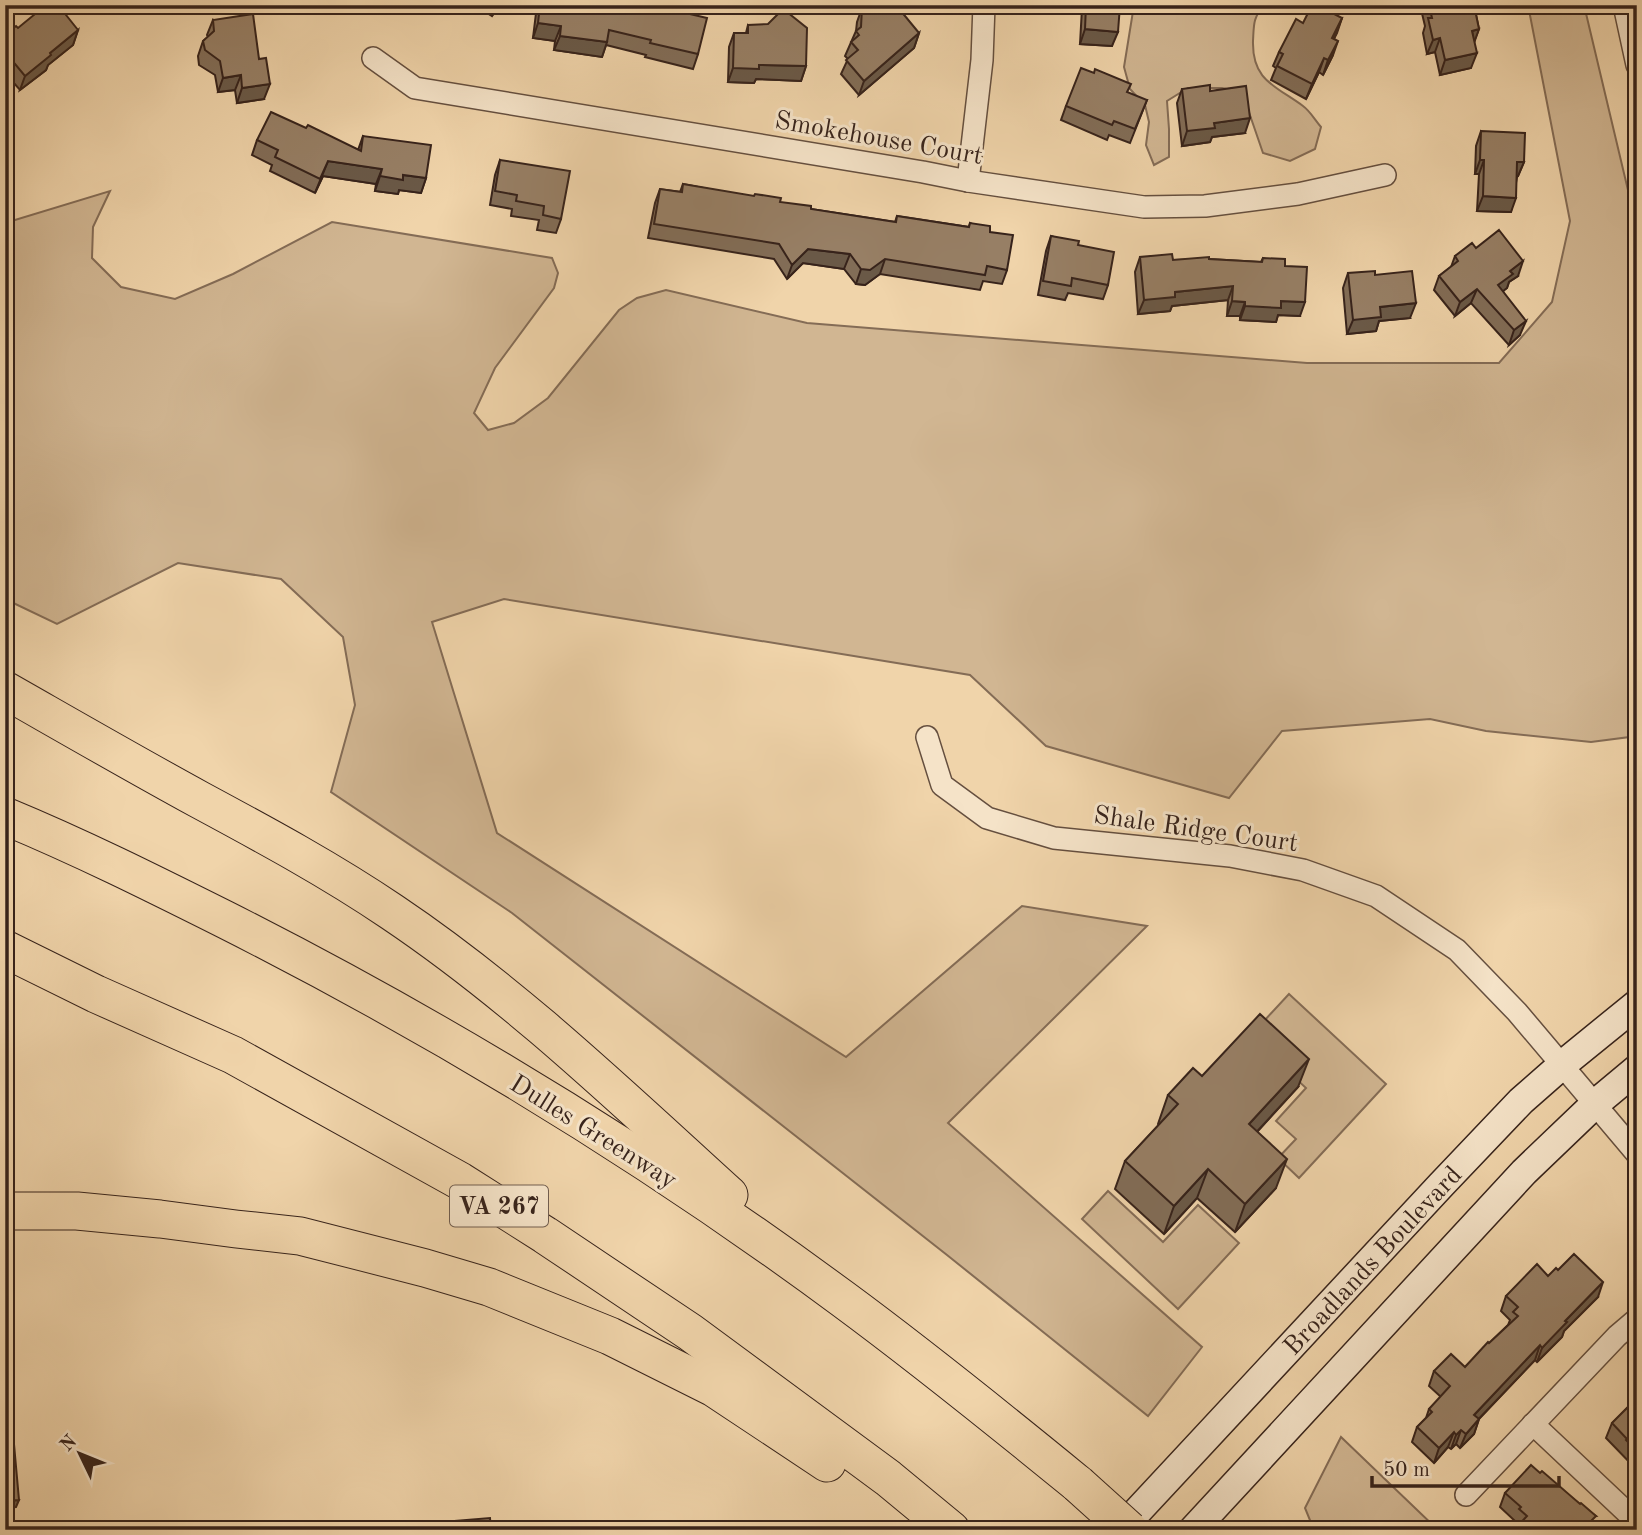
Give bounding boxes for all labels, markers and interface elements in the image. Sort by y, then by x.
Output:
street label: Smokehouse Court [773,108,985,170]
street label: Shale Ridge Court [1092,803,1299,857]
street label: Dulles Greenway [505,1071,681,1195]
street label: Broadlands Boulevard [1279,1162,1467,1361]
road number: VA 267 [450,1186,548,1226]
north arrow [46,1420,116,1490]
text: N [57,1432,82,1456]
scale bar [1372,1444,1560,1488]
text: 50 m [1383,1460,1430,1481]

